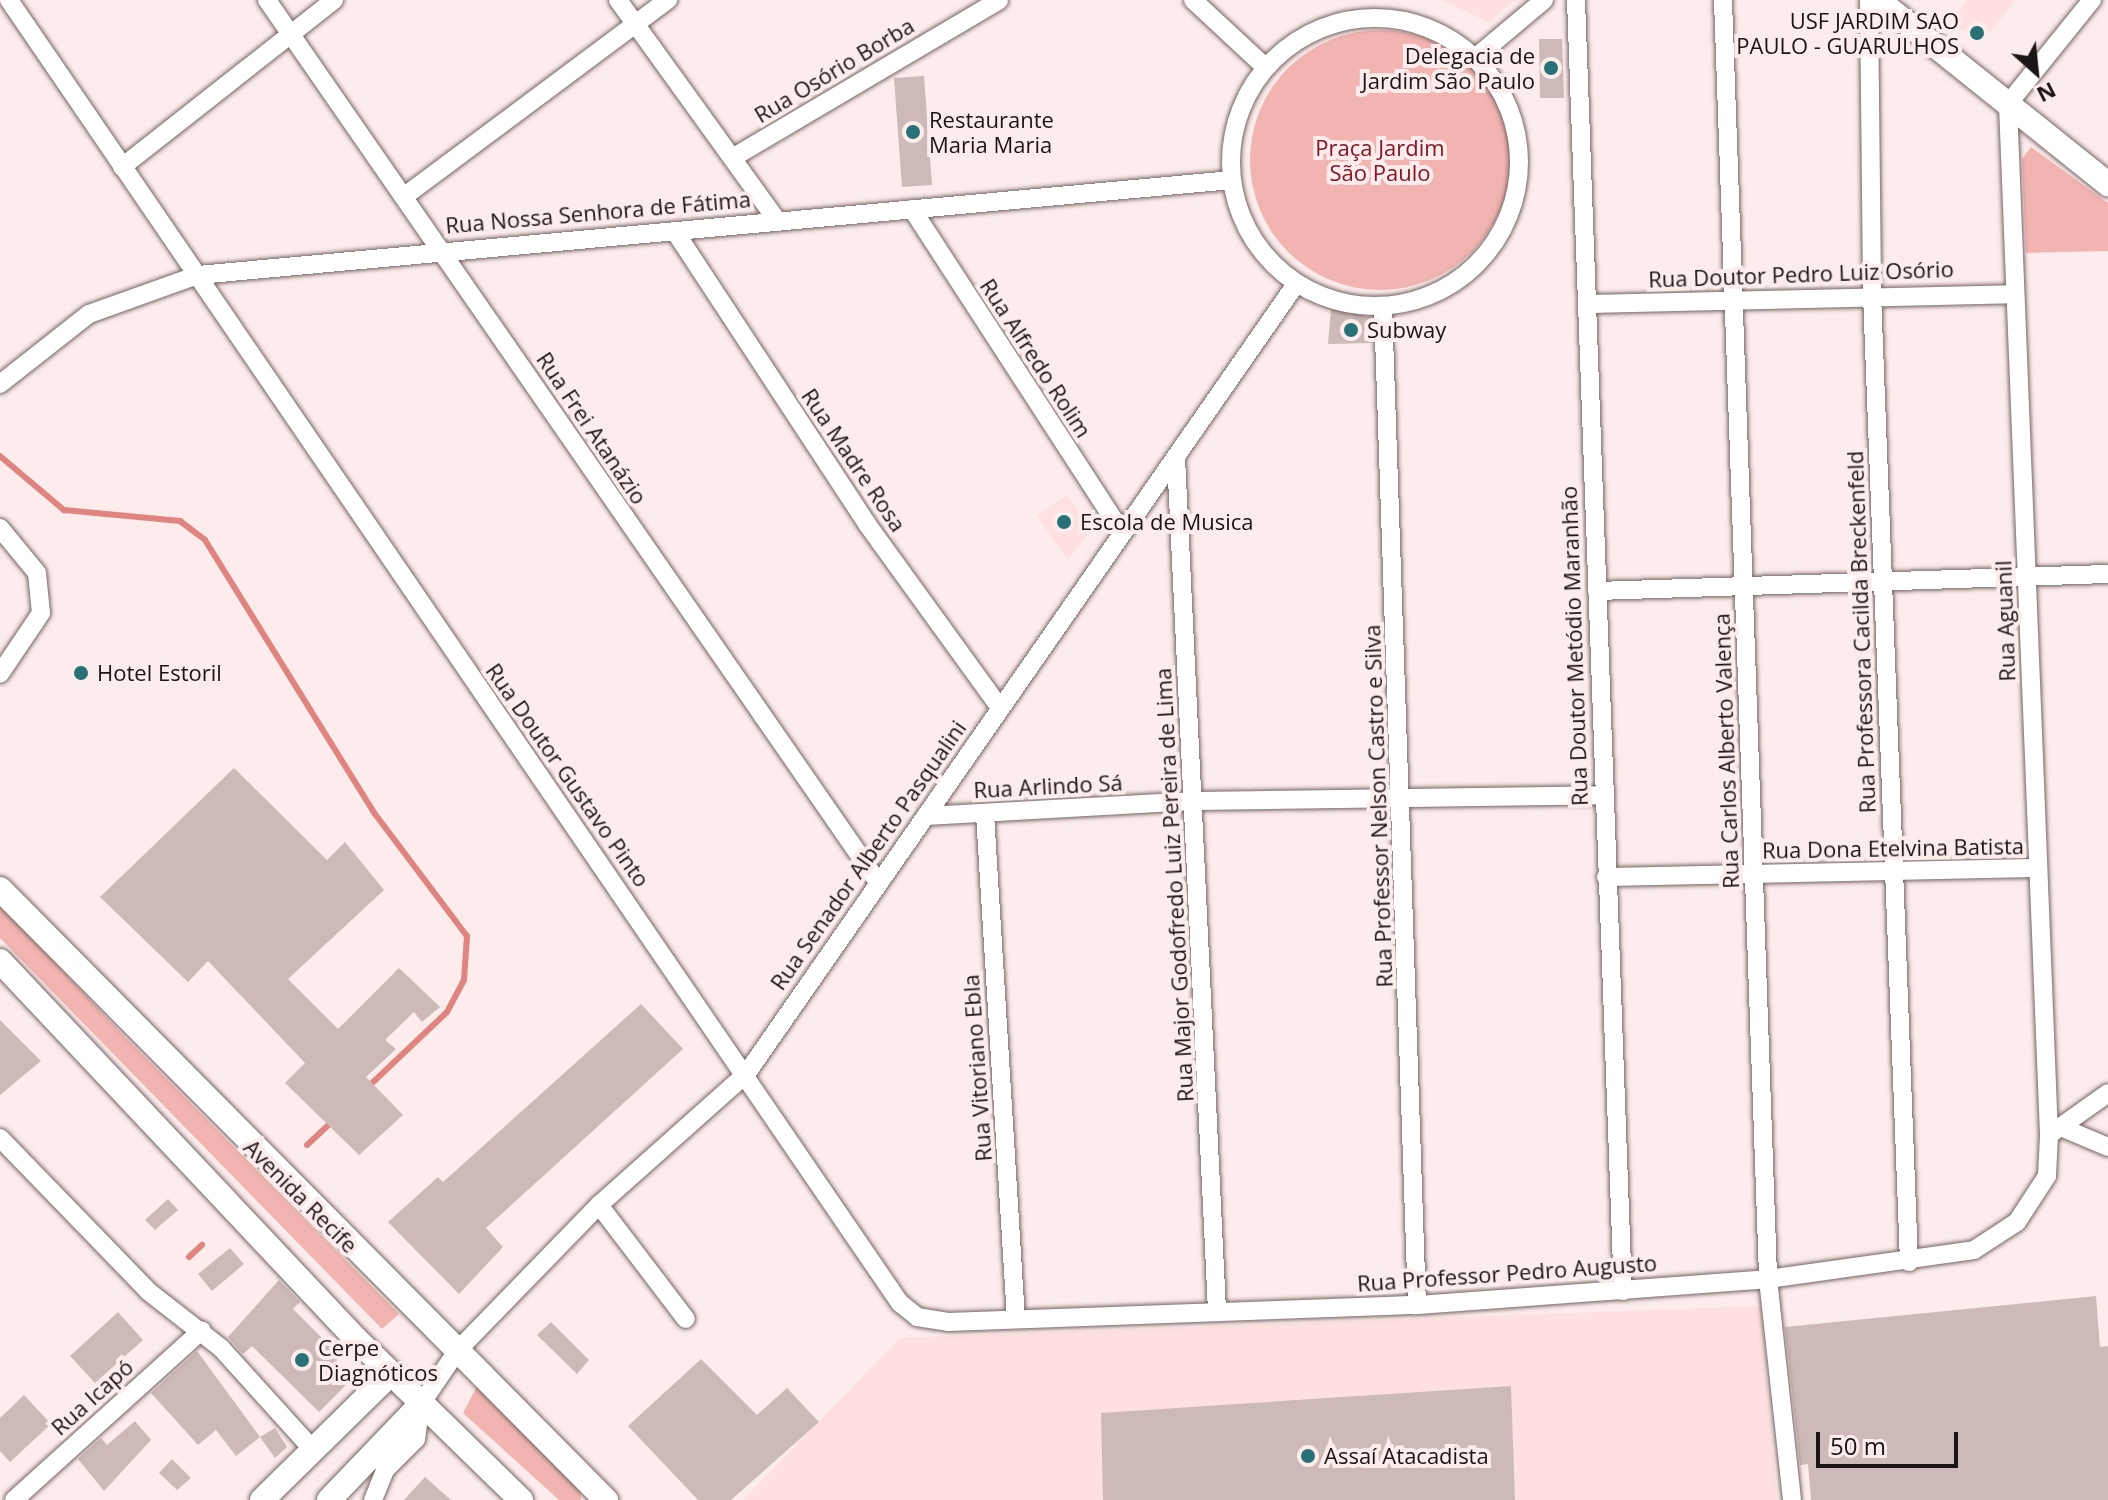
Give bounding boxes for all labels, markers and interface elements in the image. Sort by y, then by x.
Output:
place label: USF JARDIM SAO PAULO - GUARULHOS [1736,7,1959,58]
street label: Rua Osório Borba [749,12,919,128]
marker: USF JARDIM SAO PAULO - GUARULHOS [1966,22,1988,44]
north arrow [1996,32,2076,112]
place label: Delegacia de Jardim São Paulo [1362,42,1535,94]
marker: Delegacia de Jardim São Paulo [1542,59,1560,77]
text: N [2032,76,2062,111]
place label: Restaurante Maria Maria [929,106,1054,158]
marker: Restaurante Maria Maria [904,123,922,141]
park label: Praça Jardim São Paulo [1315,134,1445,186]
street label: Rua Nossa Senhora de Fátima [444,185,752,239]
street label: Rua Doutor Pedro Luiz Osório [1648,255,1954,293]
street label: Rua Alfredo Rolim [975,274,1097,442]
place label: Subway [1367,317,1446,343]
marker: Subway [1342,321,1360,339]
street label: Rua Frei Atanázio [531,347,653,509]
street label: Rua Madre Rosa [796,383,912,537]
street label: Rua Professora Cacilda Breckenfeld [1841,450,1881,814]
street label: Rua Doutor Metódio Maranhão [1555,485,1593,807]
place label: Escola de Musica [1080,509,1254,535]
marker: Escola de Musica [1055,513,1073,531]
street label: Rua Aguanil [1990,560,2020,682]
street label: Rua Carlos Alberto Valença [1708,613,1744,889]
street label: Rua Professor Nelson Castro e Silva [1358,624,1398,988]
street label: Rua Doutor Gustavo Pinto [481,658,655,892]
place label: Hotel Estoril [97,660,222,686]
marker: Hotel Estoril [72,664,90,682]
street label: Rua Major Godofredo Luiz Pereira de Lima [1149,667,1199,1103]
street label: Rua Senador Alberto Pasqualini [765,715,971,995]
street label: Rua Arlindo Sá [973,769,1123,803]
street label: Rua Dona Etelvina Batista [1762,833,2024,863]
street label: Rua Vitoriano Ebla [957,974,997,1162]
street label: Avenida Recife [239,1134,363,1258]
street label: Rua Professor Pedro Augusto [1356,1249,1658,1297]
place label: Cerpe Diagnóticos [318,1334,438,1386]
marker: Cerpe Diagnóticos [293,1351,311,1369]
street label: Rua Icapó [46,1354,138,1440]
scale bar [1820,1416,1962,1466]
text: 50 m [1830,1429,1886,1462]
place label: Assaí Atacadista [1324,1443,1489,1469]
marker: Assaí Atacadista [1299,1447,1317,1465]

